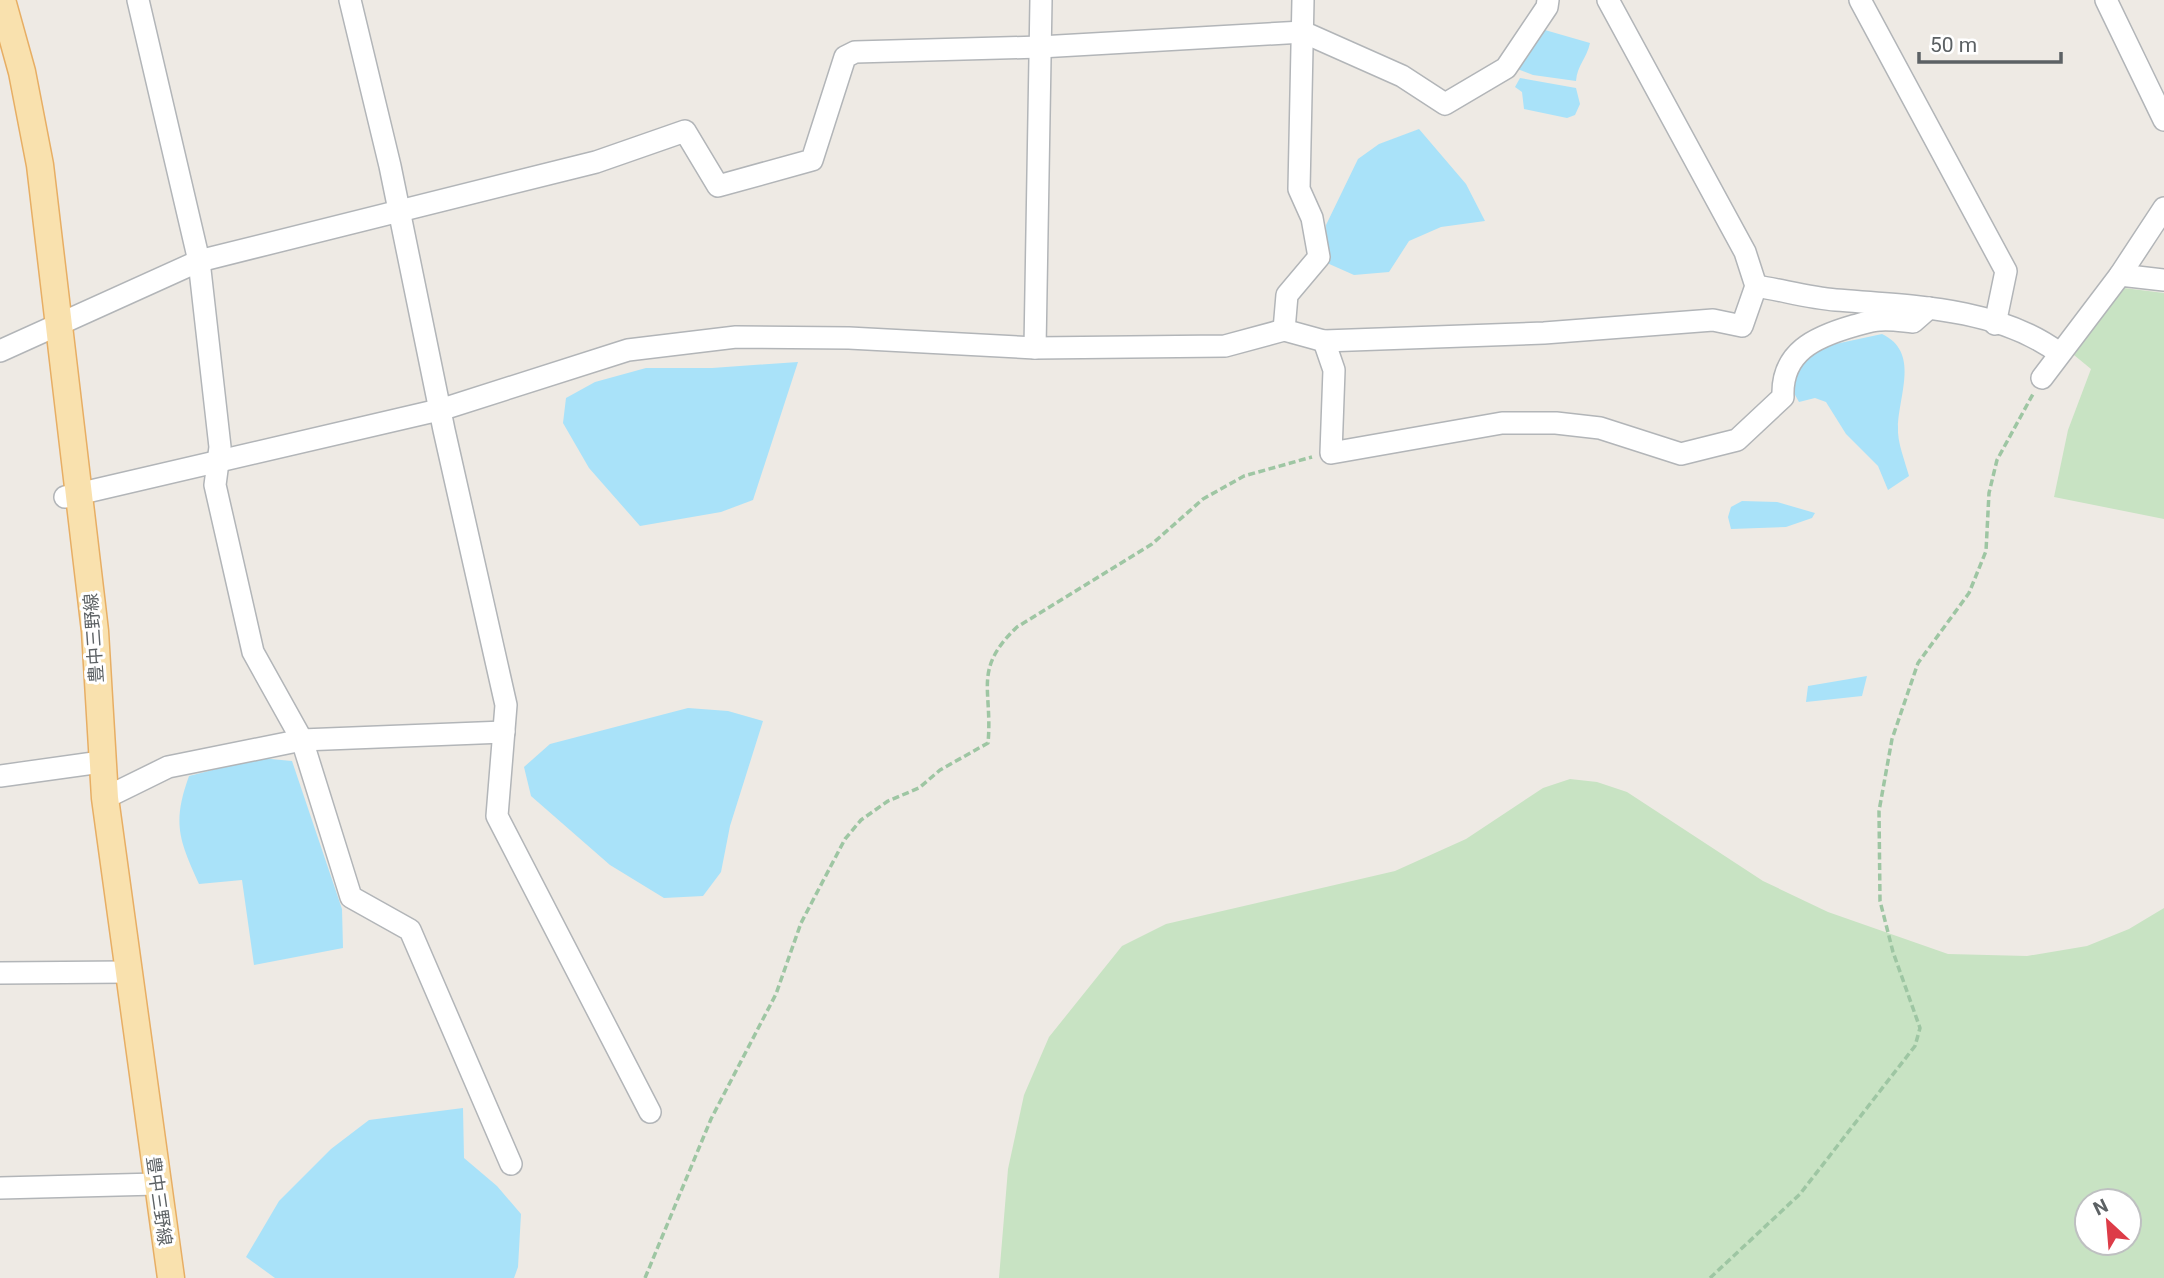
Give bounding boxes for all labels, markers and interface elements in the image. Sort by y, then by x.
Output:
scale bar [1919,21,2061,65]
text: 50 m [1930,33,1977,57]
street label: 豊中三野線 [80,592,107,684]
street label: 豊中三野線 [143,1155,176,1247]
north arrow [2073,1187,2143,1257]
text: N [2090,1194,2112,1220]

